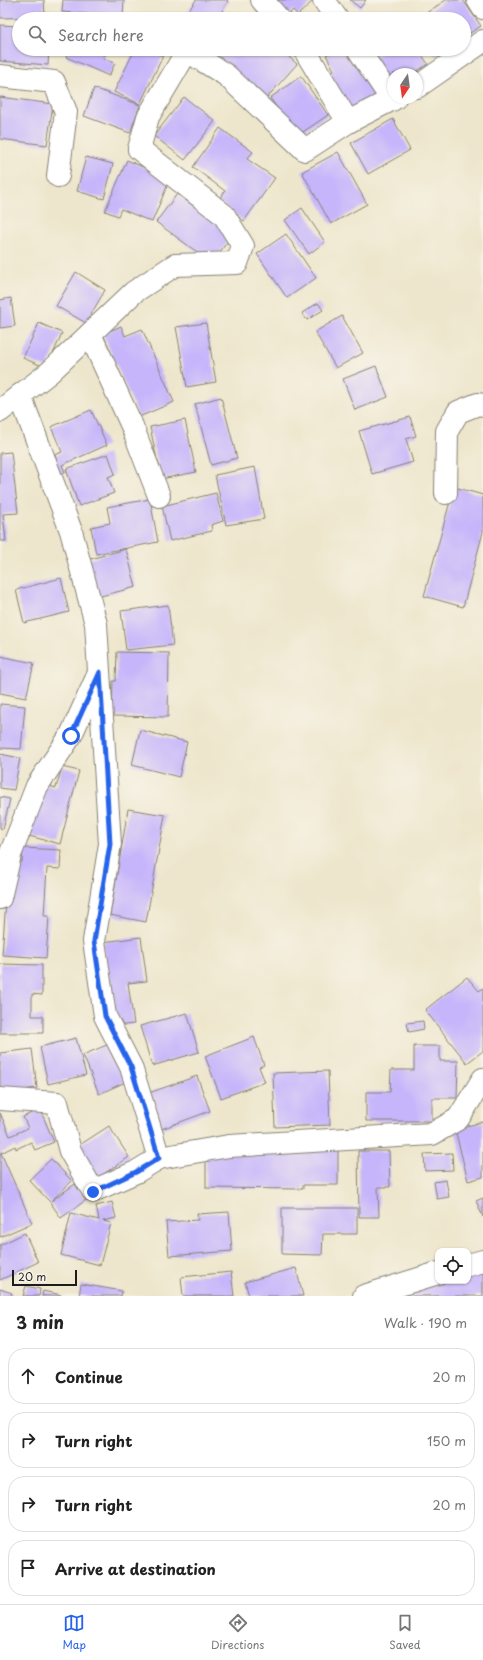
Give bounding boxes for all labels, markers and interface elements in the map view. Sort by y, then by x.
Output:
search box [12,12,471,56]
icon: search [26,23,48,45]
text: Search here [58,23,144,46]
north arrow [387,68,423,104]
route start [62,727,80,745]
route end [84,1183,102,1201]
map controls [435,1248,471,1284]
button: locate [435,1248,471,1284]
scale bar [12,1268,77,1287]
text: 20 m [18,1268,46,1285]
text: 3 min [16,1309,64,1335]
text: Walk · 190 m [384,1313,467,1332]
icon: ahead [17,1365,39,1387]
text: Continue [55,1365,123,1388]
text: 20 m [432,1367,466,1386]
icon: right [17,1429,39,1451]
text: Turn right [55,1429,132,1452]
text: 150 m [427,1431,466,1450]
icon: right [17,1493,39,1515]
text: Turn right [55,1493,132,1516]
text: 20 m [432,1495,466,1514]
icon: arrive [17,1557,39,1579]
text: Arrive at destination [55,1557,216,1580]
tab: Map [62,1612,86,1653]
tab: Directions [211,1612,264,1653]
tab: Saved [389,1612,421,1653]

